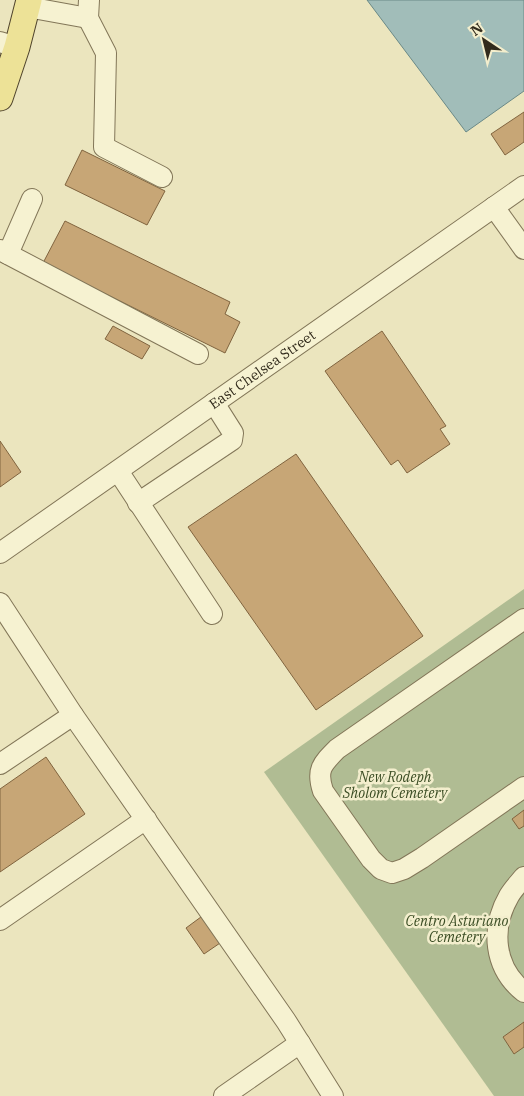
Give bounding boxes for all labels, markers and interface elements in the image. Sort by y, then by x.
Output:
north arrow [459,15,509,65]
text: N [467,19,486,40]
street label: East Chelsea Street [205,326,319,413]
park label: New Rodeph Sholom Cemetery [342,768,449,802]
park label: Centro Asturiano Cemetery [406,912,508,946]

